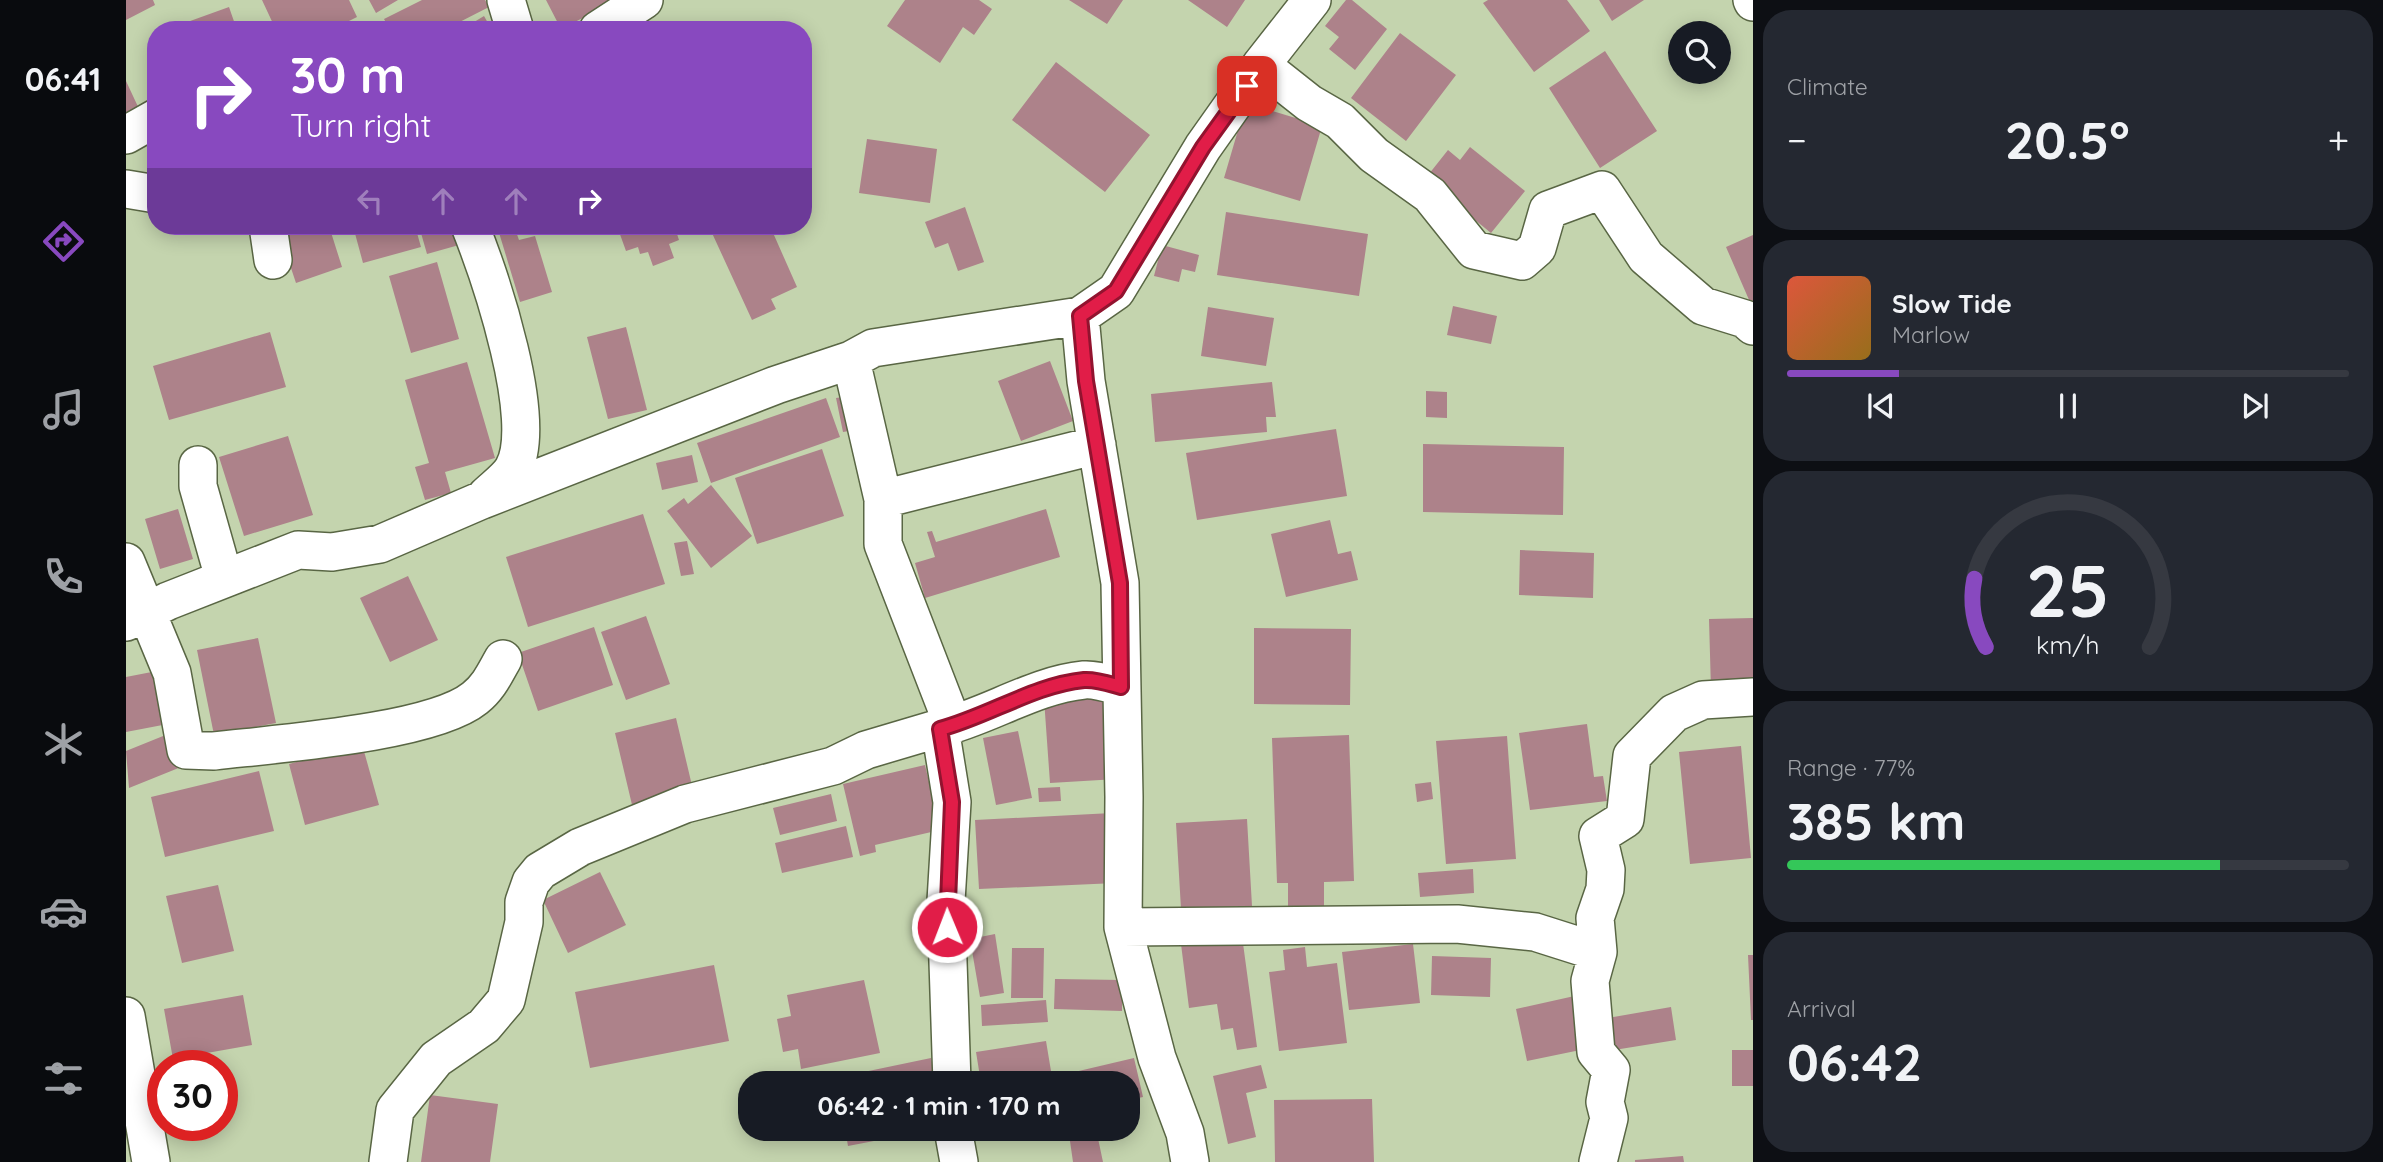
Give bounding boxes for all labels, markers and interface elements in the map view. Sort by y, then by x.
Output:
map controls [1668,21,1731,84]
button: search [1668,21,1731,84]
text: 30 m [290,44,405,105]
icon: right [175,49,266,140]
pin [1217,56,1277,116]
text: 06:41 [25,59,101,99]
icon: arrive [1228,67,1266,105]
text: Climate [1787,72,1868,101]
text: Turn right [290,105,431,145]
text: 20.5° [2005,107,2130,172]
text: − [1787,116,1807,164]
text: + [2328,116,2349,164]
icon: left [351,182,389,220]
icon: ahead [424,182,462,220]
icon: ahead [497,182,535,220]
icon: right [570,182,608,220]
icon: directions [39,217,88,266]
text: Slow Tide [1892,287,2012,320]
text: Marlow [1892,320,1970,349]
icon: music [39,385,88,434]
icon: previous [1862,387,1900,425]
icon: pause [2049,387,2087,425]
icon: next [2236,387,2274,425]
text: 25 [2026,544,2110,635]
icon: phone [39,552,88,601]
text: km/h [2036,629,2100,660]
icon: climate [39,719,88,768]
text: Range · 77% [1787,753,1915,782]
text: 385 km [1787,788,1965,853]
icon: car [39,887,88,936]
position arrow [910,890,984,964]
text: Arrival [1787,994,1856,1023]
text: 06:42 [1787,1029,1922,1094]
speed limit sign: 30 [147,1050,238,1141]
icon: filters [39,1054,88,1103]
text: 06:42 · 1 min · 170 m [818,1089,1060,1122]

